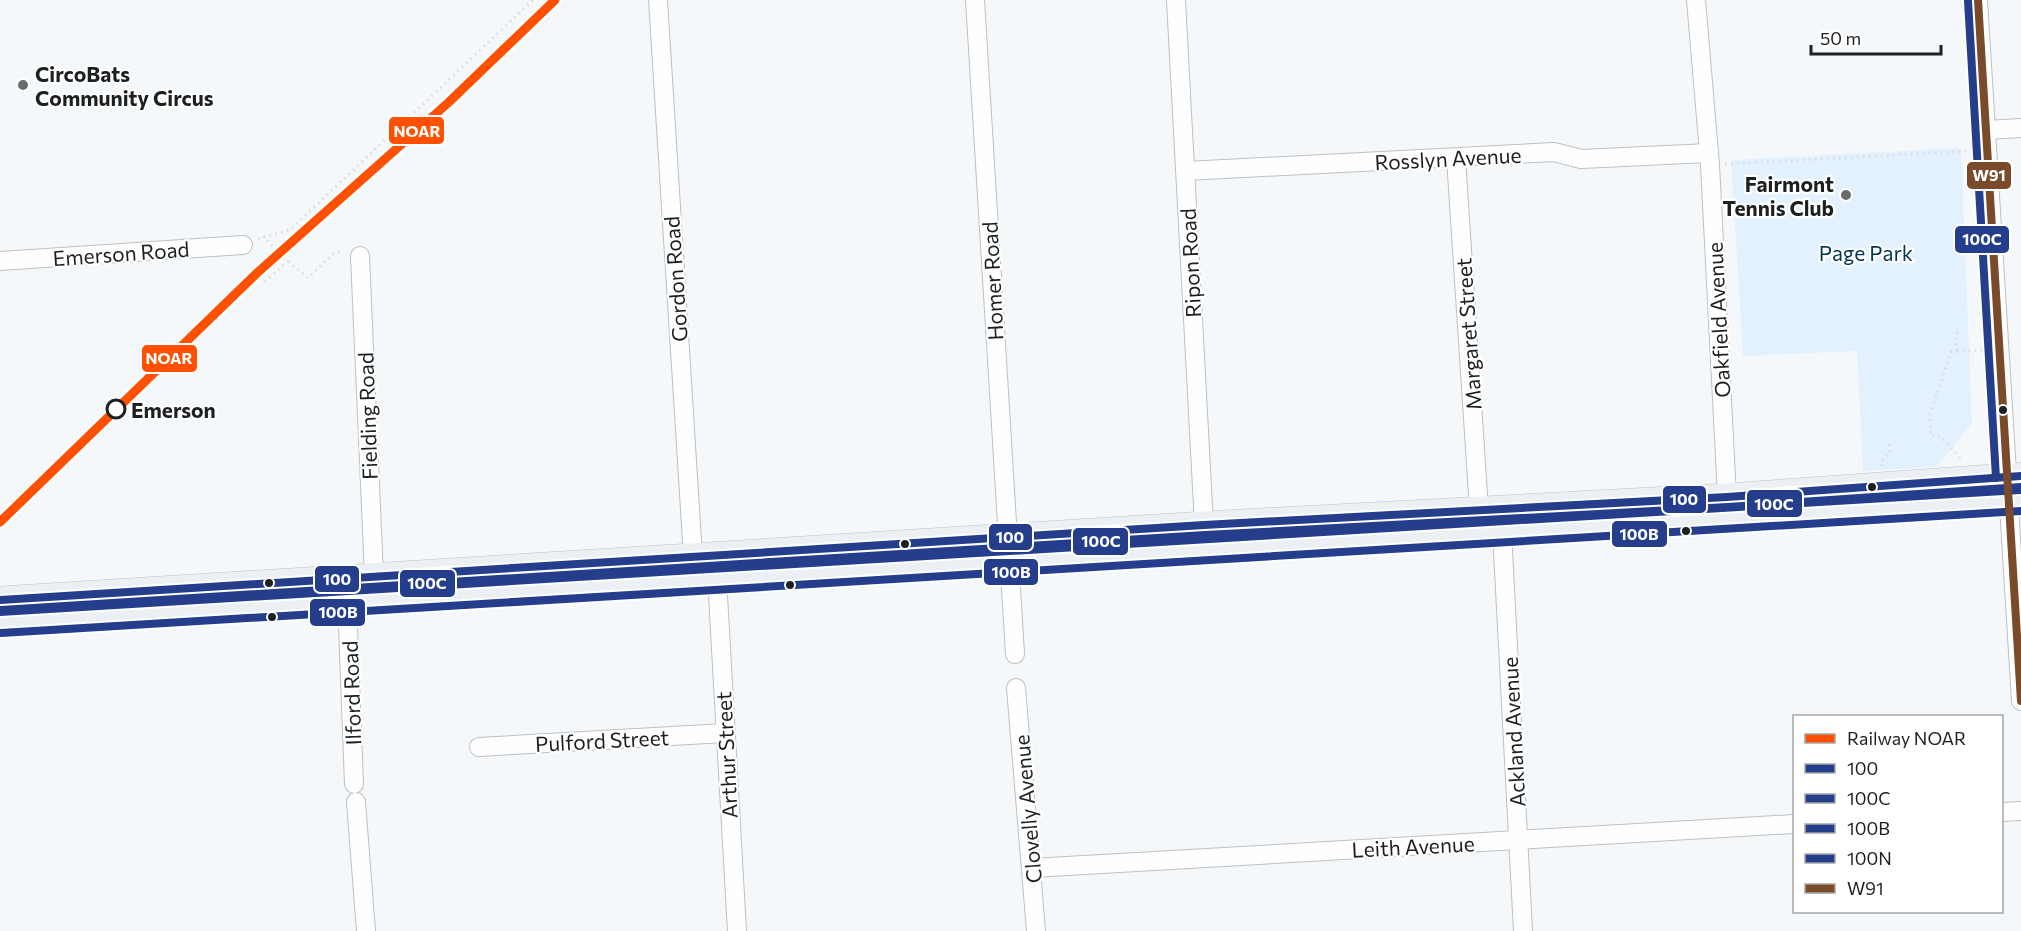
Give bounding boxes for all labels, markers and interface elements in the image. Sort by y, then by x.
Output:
scale bar [1811,18,1942,56]
text: 50 m [1820,27,1861,49]
place label: CircoBats Community Circus [35,61,214,110]
marker: CircoBats Community Circus [16,78,30,92]
line badge: NOAR [388,116,445,145]
text: NOAR [393,121,441,140]
street label: Rosslyn Avenue [1374,142,1522,174]
line badge: W91 [1966,161,2012,190]
text: W91 [1972,165,2006,184]
place label: Fairmont Tennis Club [1723,171,1834,220]
marker: Fairmont Tennis Club [1839,188,1853,202]
street label: Ripon Road [1175,208,1205,318]
street label: Gordon Road [658,215,692,343]
street label: Homer Road [976,221,1008,341]
line badge: 100C [1954,225,2010,254]
text: 100C [1962,229,2002,248]
street label: Emerson Road [52,236,190,270]
park label: Page Park [1819,240,1913,265]
street label: Oakfield Avenue [1701,242,1735,398]
street label: Margaret Street [1450,257,1486,411]
line badge: NOAR [141,344,198,373]
text: NOAR [145,348,193,367]
street label: Fielding Road [352,352,382,480]
place label: Emerson [131,397,216,422]
marker: Emerson [106,399,126,419]
unlabelled marker [1997,404,2009,416]
unlabelled marker [1866,481,1878,493]
line badge: 100 [1662,485,1707,514]
text: 100 [1670,489,1698,508]
line badge: 100C [1746,489,1803,518]
text: 100C [1754,494,1794,513]
line badge: 100B [1611,520,1668,548]
line badge: 100 [988,523,1033,551]
text: 100B [1619,524,1659,543]
unlabelled marker [1680,525,1692,537]
text: 100 [996,527,1024,546]
line badge: 100C [1072,527,1129,556]
text: 100C [1081,531,1121,550]
unlabelled marker [899,538,911,550]
line badge: 100B [983,558,1039,586]
text: 100B [991,562,1031,581]
line badge: 100 [314,565,360,593]
text: 100 [323,569,351,588]
line badge: 100C [399,569,456,598]
text: 100C [407,573,447,592]
unlabelled marker [263,577,275,589]
unlabelled marker [784,579,796,591]
line badge: 100B [309,598,366,627]
text: 100B [318,602,358,621]
unlabelled marker [266,611,278,623]
street label: Ilford Road [337,640,365,746]
street label: Ackland Avenue [1497,656,1529,808]
street label: Arthur Street [710,691,742,819]
legend [1793,715,2003,913]
street label: Pulford Street [534,724,670,756]
text: Railway NOAR [1847,727,1966,749]
street label: Clovelly Avenue [1008,734,1046,884]
text: 100 [1847,757,1878,779]
text: 100C [1847,787,1891,809]
text: 100B [1847,817,1890,839]
street label: Leith Avenue [1351,830,1475,862]
text: 100N [1847,847,1892,869]
text: W91 [1847,877,1884,899]

